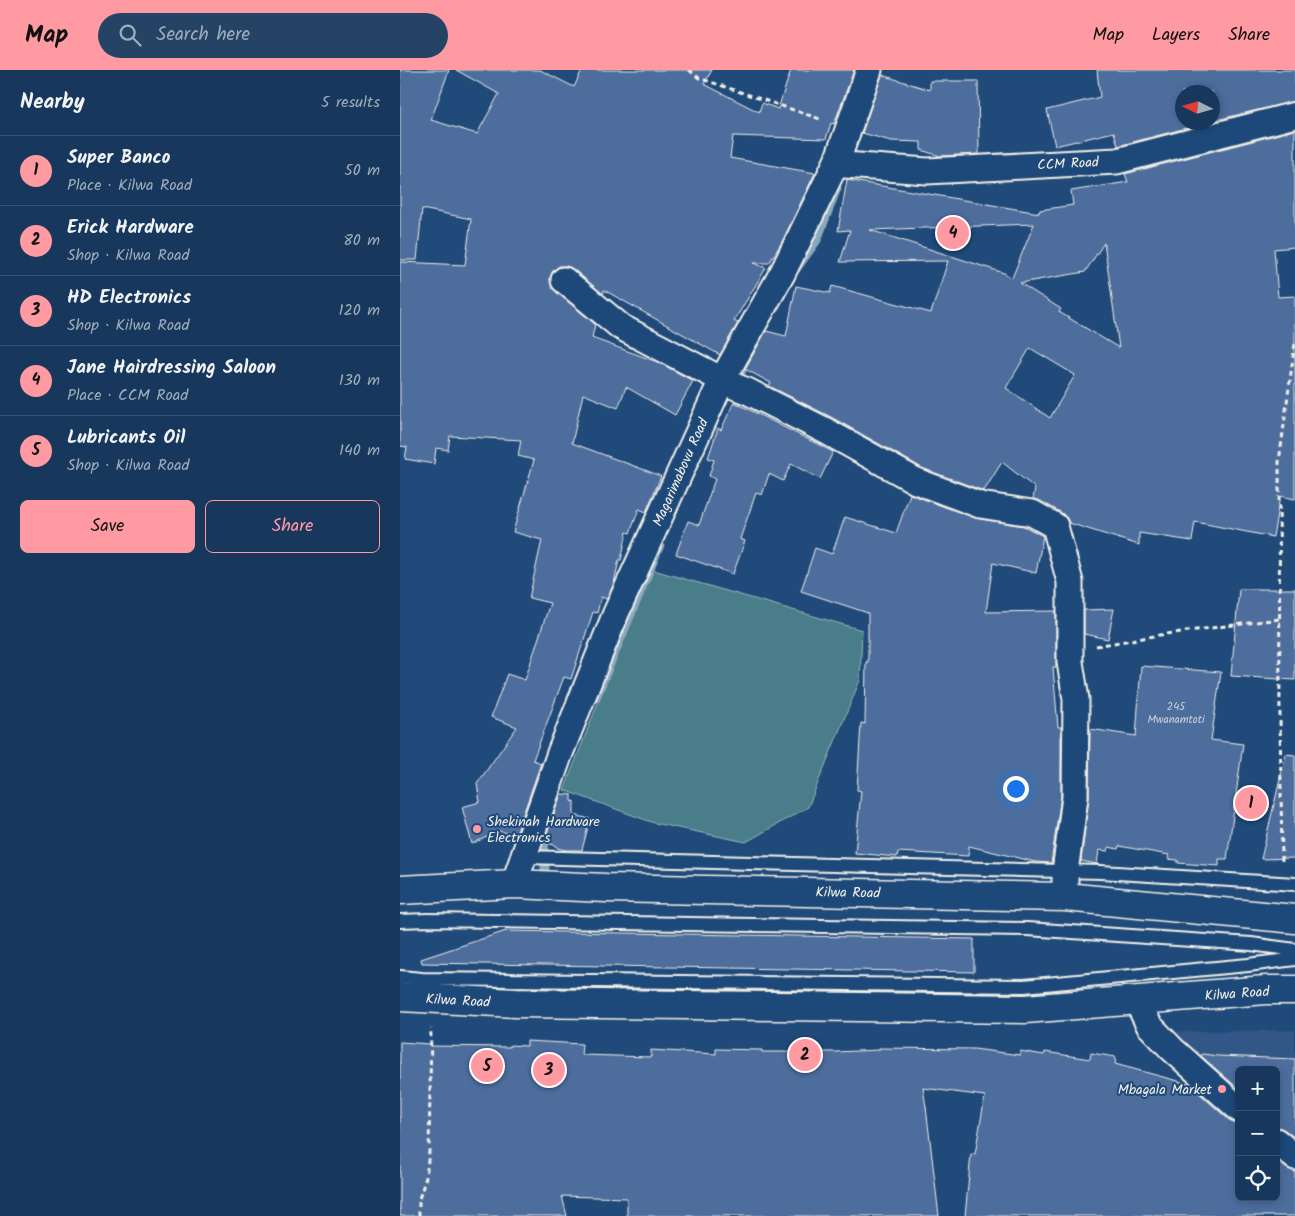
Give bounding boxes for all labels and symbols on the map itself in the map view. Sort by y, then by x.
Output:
north arrow [1175,85,1220,130]
street label: CCM Road [1037,151,1100,177]
pin: 4 [937,214,969,252]
street label: Magarimabovu Road [647,414,715,530]
house number: 245 Mwanamtoti [1147,698,1205,729]
your location [1003,776,1029,802]
pin: 1 [1235,784,1267,822]
place label: Shekinah Hardware Electronics [487,811,600,849]
marker: Shekinah Hardware Electronics [471,823,483,835]
street label: Kilwa Road [815,881,882,905]
street label: Kilwa Road [1204,981,1271,1007]
street label: Kilwa Road [425,988,492,1014]
pin: 2 [789,1036,821,1074]
pin: 5 [471,1047,503,1085]
pin: 3 [533,1051,565,1089]
place label: Mbagala Market [1118,1079,1213,1101]
marker: Mbagala Market [1216,1083,1228,1095]

